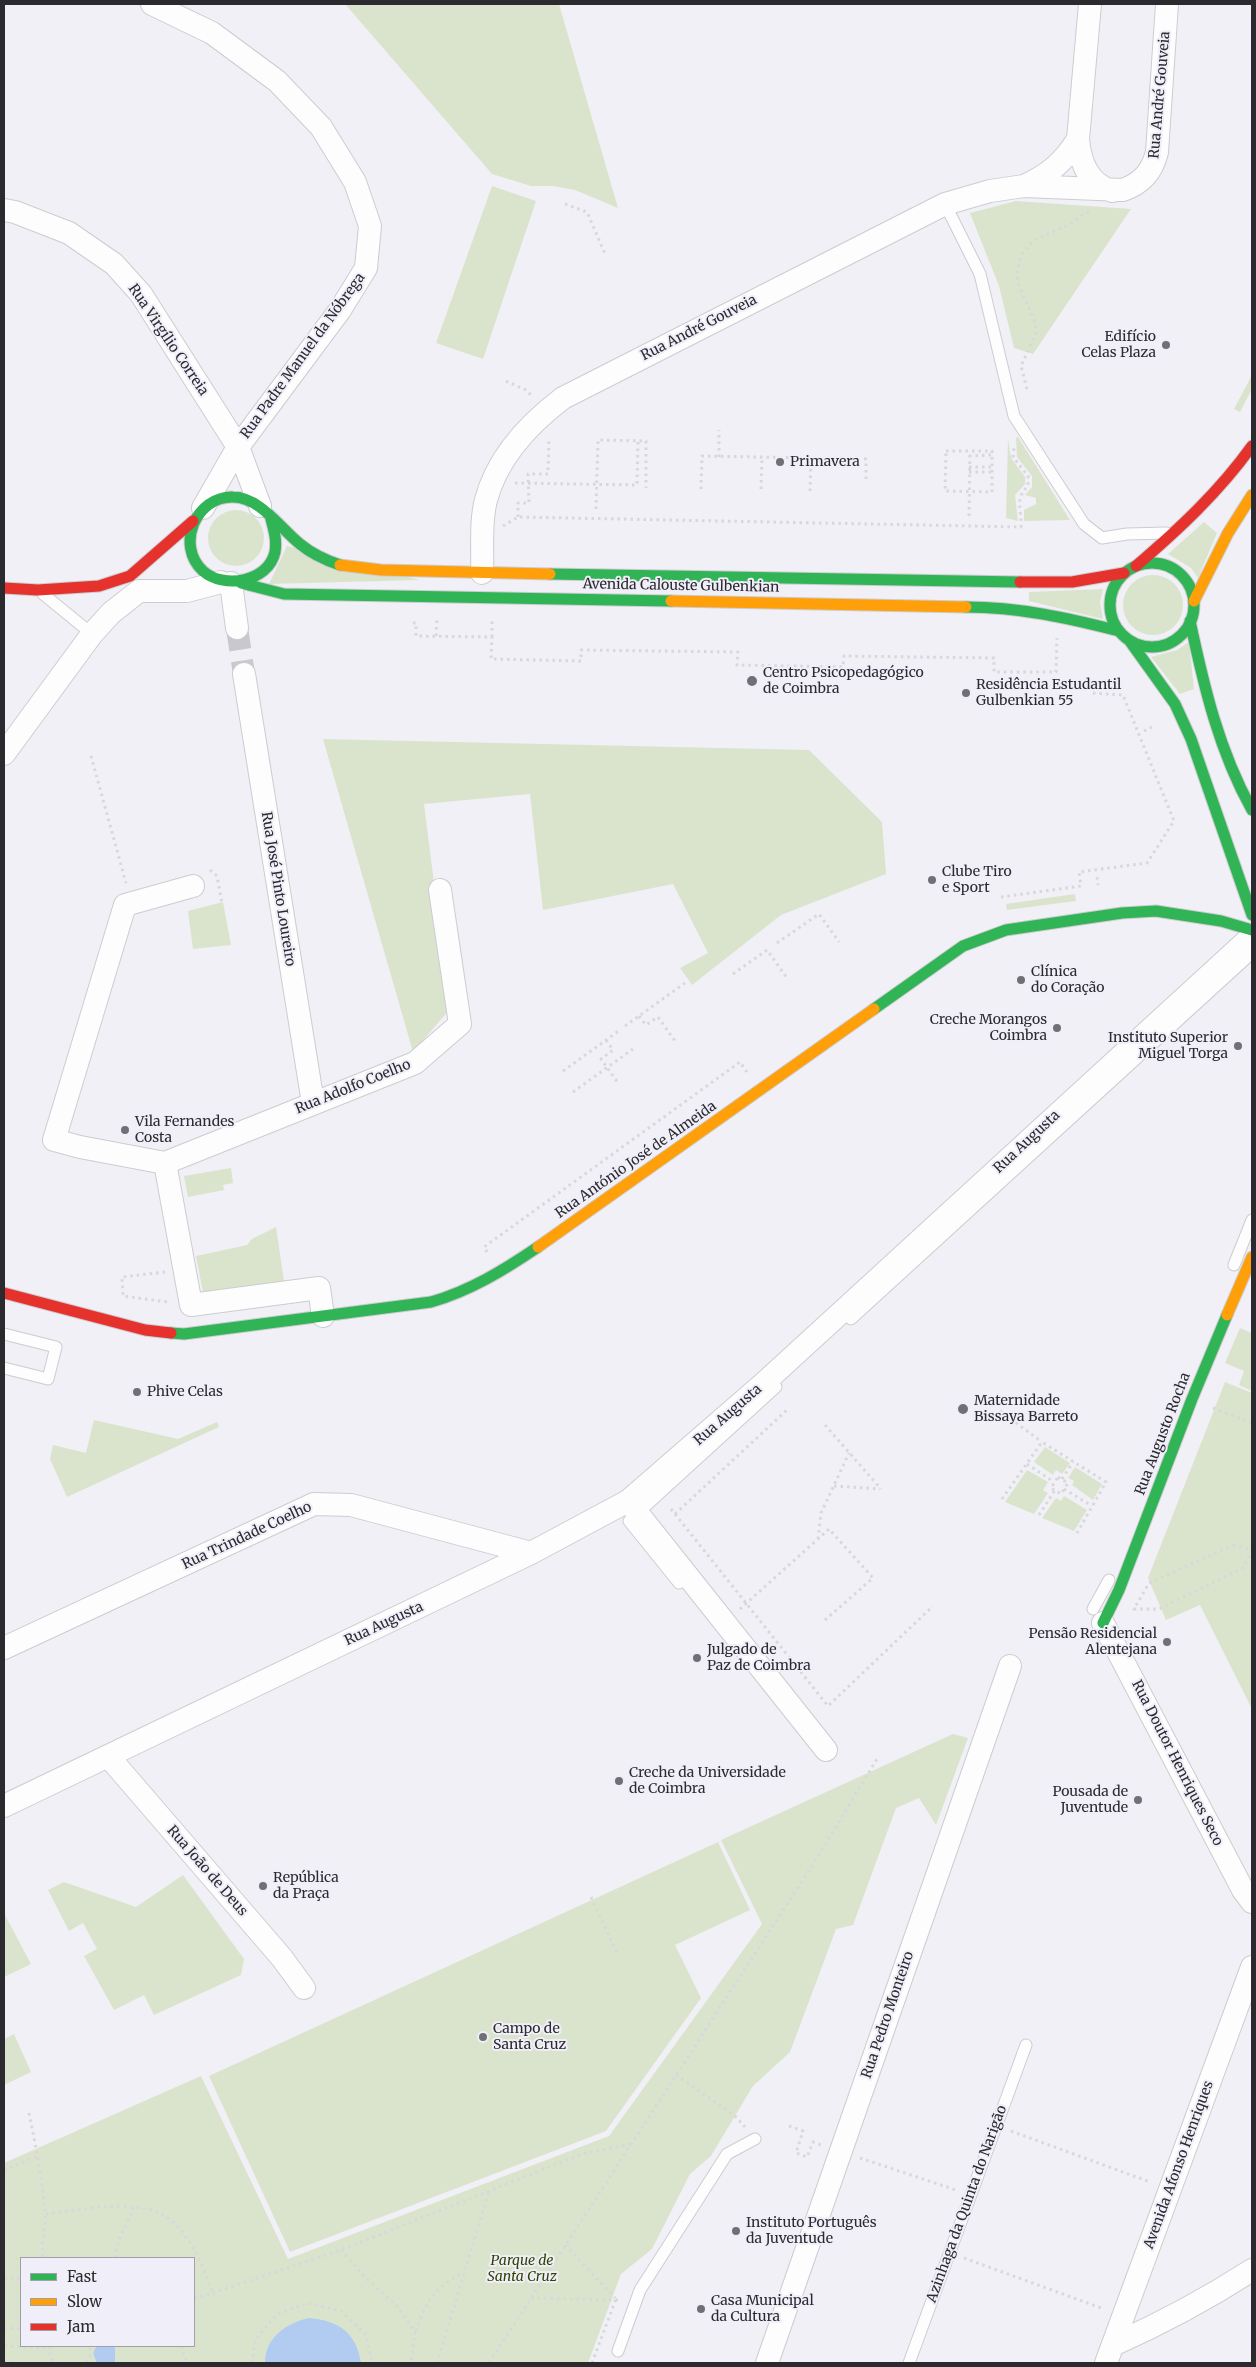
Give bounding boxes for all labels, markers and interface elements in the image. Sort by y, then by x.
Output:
street label: Rua André Gouveia [1146,31,1174,159]
street label: Rua Padre Manuel da Nóbrega [237,270,369,442]
street label: Rua Virgílio Correia [124,281,212,399]
street label: Rua André Gouveia [638,292,760,364]
place label: Edifício Celas Plaza [1082,329,1156,362]
marker: Edifício Celas Plaza [1160,339,1172,351]
place label: Primavera [790,454,860,470]
marker: Primavera [774,456,786,468]
street label: Avenida Calouste Gulbenkian [583,576,779,596]
place label: Centro Psicopedagógico de Coimbra [763,665,924,698]
marker: Centro Psicopedagógico de Coimbra [745,674,759,688]
place label: Residência Estudantil Gulbenkian 55 [976,677,1121,710]
marker: Residência Estudantil Gulbenkian 55 [960,687,972,699]
street label: Rua José Pinto Loureiro [257,810,299,968]
place label: Clube Tiro e Sport [942,864,1012,896]
marker: Clube Tiro e Sport [926,874,938,886]
place label: Clínica do Coração [1031,964,1105,996]
marker: Clínica do Coração [1015,974,1027,986]
place label: Creche Morangos Coimbra [930,1012,1047,1044]
marker: Creche Morangos Coimbra [1051,1022,1063,1034]
place label: Instituto Superior Miguel Torga [1108,1030,1228,1062]
marker: Instituto Superior Miguel Torga [1232,1040,1244,1052]
street label: Rua Adolfo Coelho [293,1056,413,1118]
street label: Rua António José de Almeida [552,1098,720,1222]
street label: Rua Augusta [990,1107,1064,1177]
place label: Vila Fernandes Costa [135,1114,234,1146]
marker: Vila Fernandes Costa [119,1124,131,1136]
street label: Rua Augusto Rocha [1132,1370,1194,1498]
street label: Rua Augusta [691,1381,765,1449]
place label: Phive Celas [147,1384,223,1400]
marker: Phive Celas [131,1386,143,1398]
place label: Maternidade Bissaya Barreto [974,1393,1078,1425]
marker: Maternidade Bissaya Barreto [956,1402,970,1416]
street label: Rua Trindade Coelho [180,1499,314,1573]
street label: Rua Augusta [342,1599,426,1649]
place label: Pensão Residencial Alentejana [1029,1626,1157,1658]
marker: Pensão Residencial Alentejana [1161,1636,1173,1648]
place label: Julgado de Paz de Coimbra [707,1642,811,1674]
marker: Julgado de Paz de Coimbra [691,1652,703,1664]
street label: Rua Doutor Henriques Seco [1128,1677,1226,1849]
place label: Creche da Universidade de Coimbra [629,1765,786,1798]
marker: Creche da Universidade de Coimbra [613,1775,625,1787]
place label: Pousada de Juventude [1052,1784,1128,1816]
marker: Pousada de Juventude [1132,1794,1144,1806]
street label: Rua João de Deus [163,1822,251,1920]
place label: República da Praça [273,1870,339,1902]
marker: República da Praça [257,1880,269,1892]
street label: Rua Pedro Monteiro [858,1949,918,2081]
place label: Campo de Santa Cruz [493,2021,566,2054]
marker: Campo de Santa Cruz [477,2031,489,2043]
street label: Avenida Afonso Henriques [1141,2079,1217,2251]
street label: Azinhaga da Quinta do Narigão [923,2103,1011,2305]
place label: Instituto Português da Juventude [746,2215,877,2248]
marker: Instituto Português da Juventude [730,2225,742,2237]
park label: Parque de Santa Cruz [487,2253,557,2286]
legend [20,2257,195,2347]
text: Fast [67,2267,97,2286]
text: Slow [67,2292,102,2311]
place label: Casa Municipal da Cultura [711,2293,814,2326]
marker: Casa Municipal da Cultura [695,2303,707,2315]
text: Jam [67,2317,95,2336]

